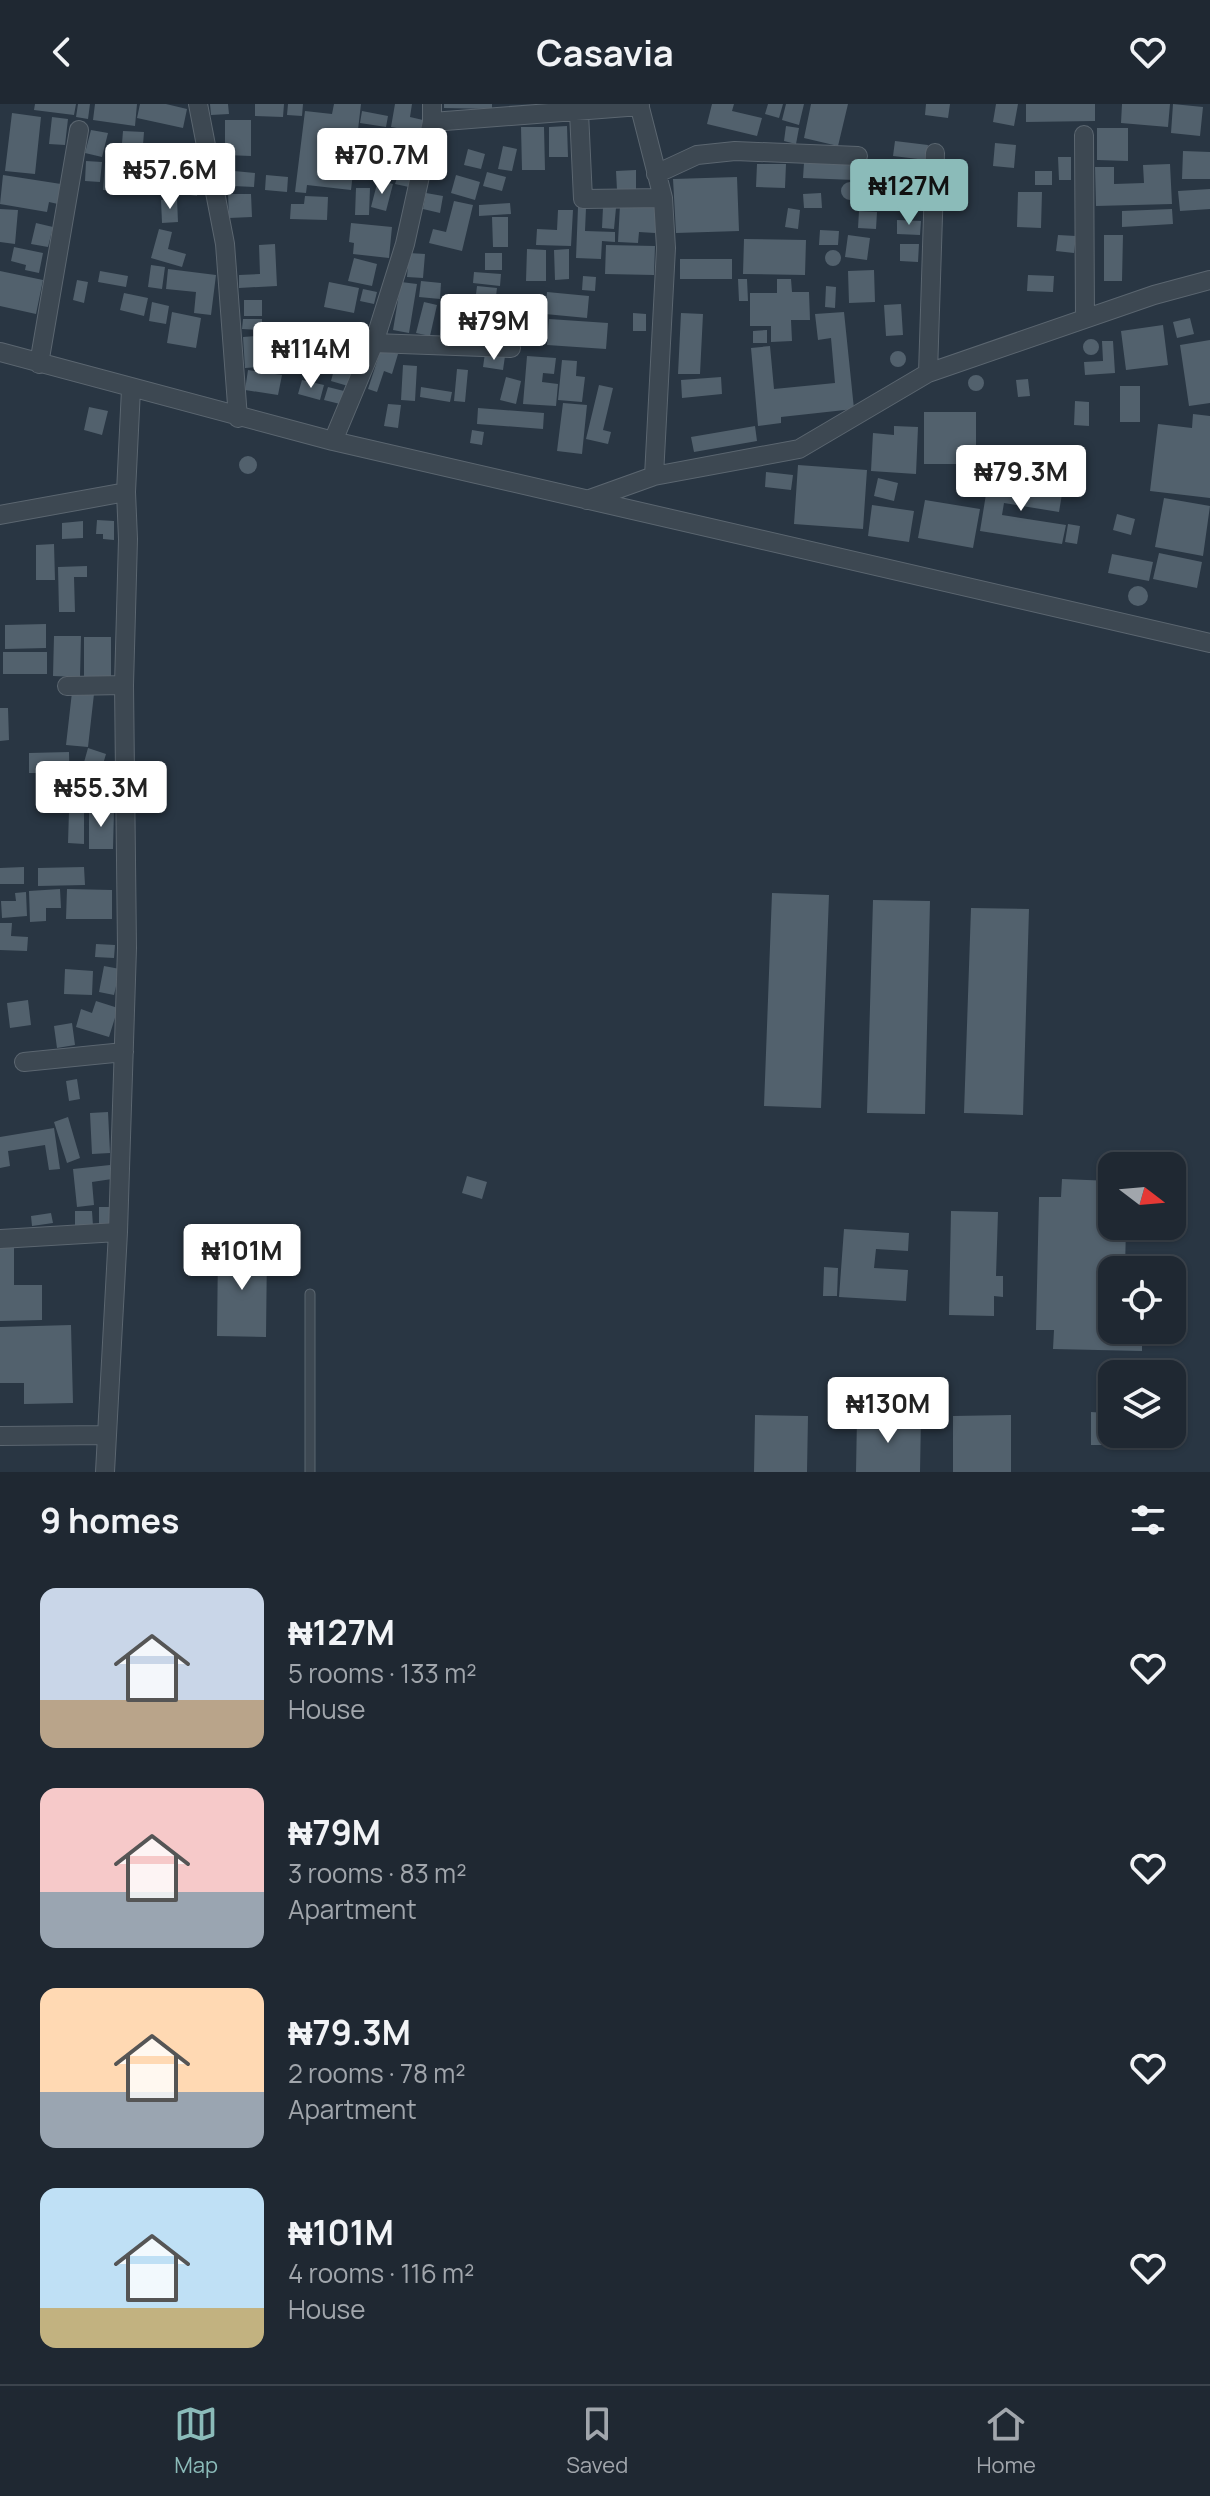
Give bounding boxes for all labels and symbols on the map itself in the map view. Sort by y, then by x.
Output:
pin: ₦70.7M [317,128,447,196]
pin: ₦57.6M [105,143,235,211]
pin: ₦127M [853,159,965,227]
pin: ₦79M [447,294,541,362]
pin: ₦114M [255,322,367,390]
pin: ₦79.3M [956,445,1086,513]
pin: ₦55.3M [36,761,166,829]
north arrow [1098,1152,1186,1240]
pin: ₦101M [186,1224,298,1292]
pin: ₦130M [832,1377,944,1445]

